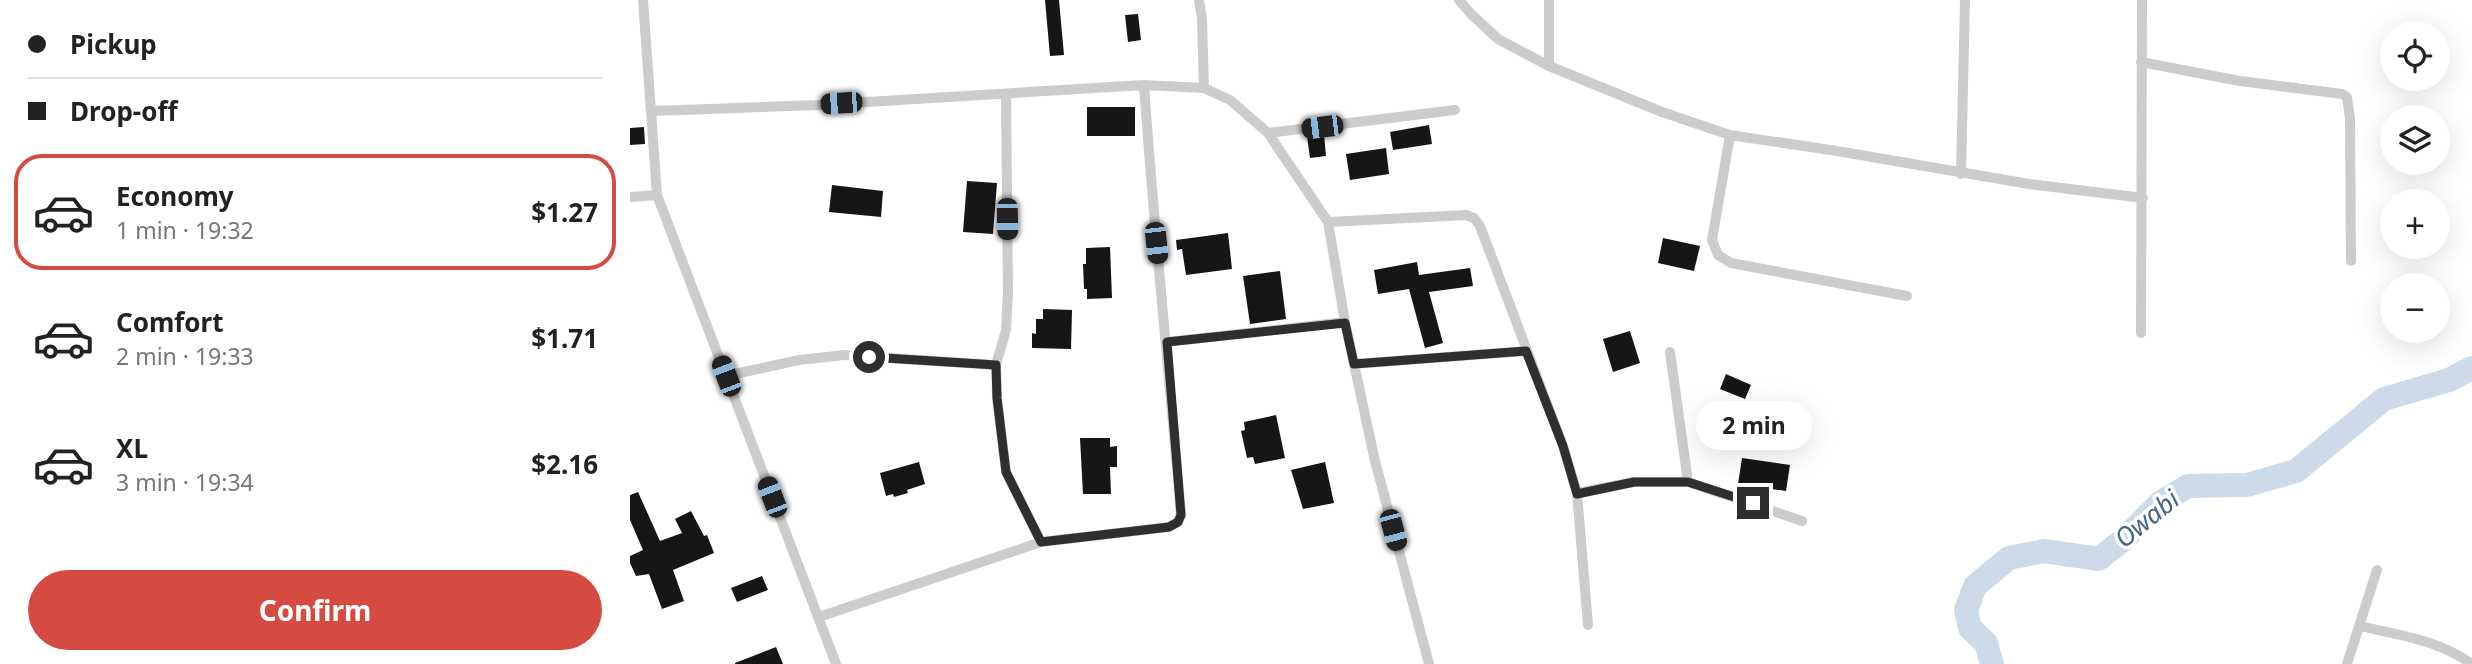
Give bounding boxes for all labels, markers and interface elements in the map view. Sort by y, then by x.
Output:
map controls [2380,21,2450,343]
button: locate [2380,21,2450,91]
text: Pickup [70,26,157,62]
car [820,91,863,115]
text: Drop-off [70,93,177,129]
button: layers [2380,105,2450,175]
car [1300,114,1345,140]
text: Economy [116,178,234,214]
icon: car [32,181,95,244]
button: + [2380,189,2450,259]
text: $1.27 [531,194,598,230]
car [997,198,1018,240]
text: 1 min · 19:32 [116,214,254,246]
car [1144,221,1169,265]
button: − [2380,273,2450,343]
text: Comfort [116,304,224,340]
icon: car [32,307,95,370]
text: $1.71 [531,320,598,356]
text: 2 min · 19:33 [116,340,254,372]
route start [853,341,885,373]
car [709,353,744,399]
callout: 2 min [1695,402,1811,450]
text: 2 min [1722,409,1786,441]
text: XL [116,430,148,466]
icon: car [32,433,95,496]
text: $2.16 [531,446,598,482]
text: 3 min · 19:34 [116,466,254,498]
car [755,474,790,520]
water label: Owabi [2106,480,2187,556]
route end [1737,487,1769,519]
car [1378,507,1409,553]
button: Confirm [28,570,602,650]

